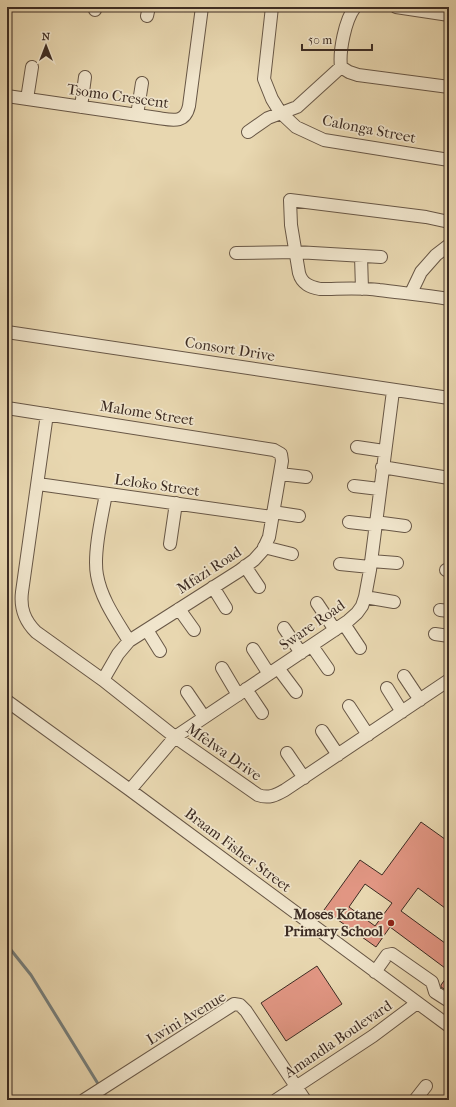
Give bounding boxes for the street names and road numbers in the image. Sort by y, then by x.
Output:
street label: Tsomo Crescent [66,80,171,112]
street label: Calonga Street [321,111,418,147]
street label: Consort Drive [184,333,277,365]
street label: Malome Street [99,397,196,429]
street label: Leloko Street [113,470,201,500]
street label: Mfazi Road [173,542,245,598]
street label: Sware Road [276,595,349,654]
street label: Mfelwa Drive [183,720,266,785]
street label: Braam Fisher Street [181,804,295,896]
street label: Lwini Avenue [143,987,229,1049]
street label: Amandla Boulevard [280,996,396,1082]

